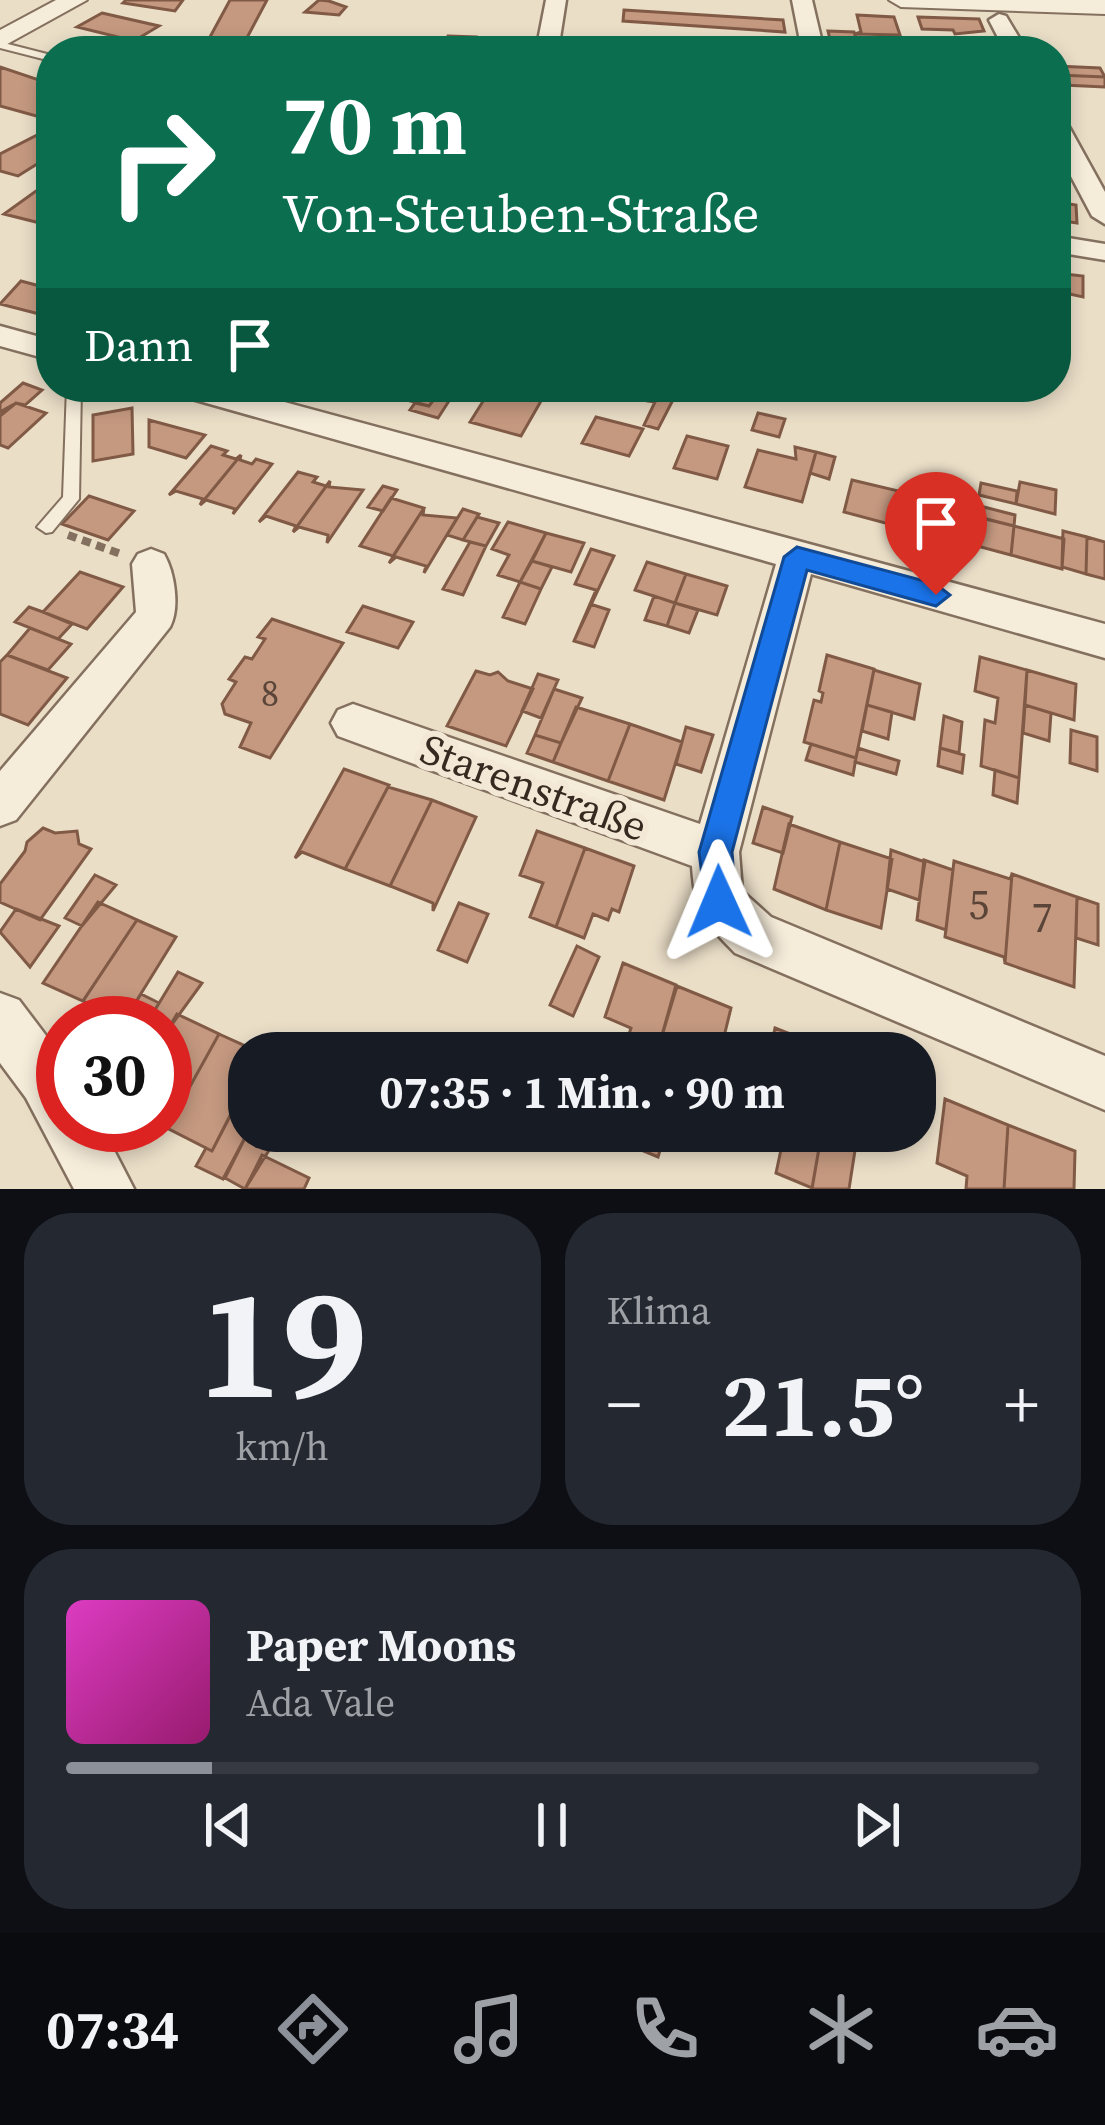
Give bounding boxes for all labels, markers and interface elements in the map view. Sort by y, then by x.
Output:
text: 70 m [282,67,467,182]
icon: right [84,84,240,240]
text: Von-Steuben-Straße [282,176,760,250]
icon: arrive [217,312,283,378]
text: Dann [84,314,193,376]
pin [885,472,987,595]
icon: arrive [903,490,969,556]
house number: 8 [261,669,279,718]
street label: Starenstraße [413,719,655,855]
position arrow [656,839,782,965]
house number: 5 [968,875,990,933]
house number: 7 [1031,888,1053,946]
speed limit sign: 30 [36,996,192,1152]
text: 07:35 · 1 Min. · 90 m [379,1061,785,1123]
text: 19 [198,1235,367,1449]
text: Klima [607,1284,711,1337]
text: 21.5° [721,1343,924,1466]
text: − [607,1359,641,1449]
text: + [1004,1359,1039,1449]
text: km/h [236,1420,329,1473]
text: Paper Moons [246,1614,516,1676]
text: Ada Vale [246,1676,395,1729]
icon: previous [195,1792,261,1858]
icon: pause [519,1792,585,1858]
icon: next [844,1792,910,1858]
icon: directions [271,1987,355,2071]
icon: music [447,1987,531,2071]
icon: phone [623,1987,707,2071]
icon: climate [799,1987,883,2071]
icon: car [975,1987,1059,2071]
text: 07:34 [46,1992,179,2066]

